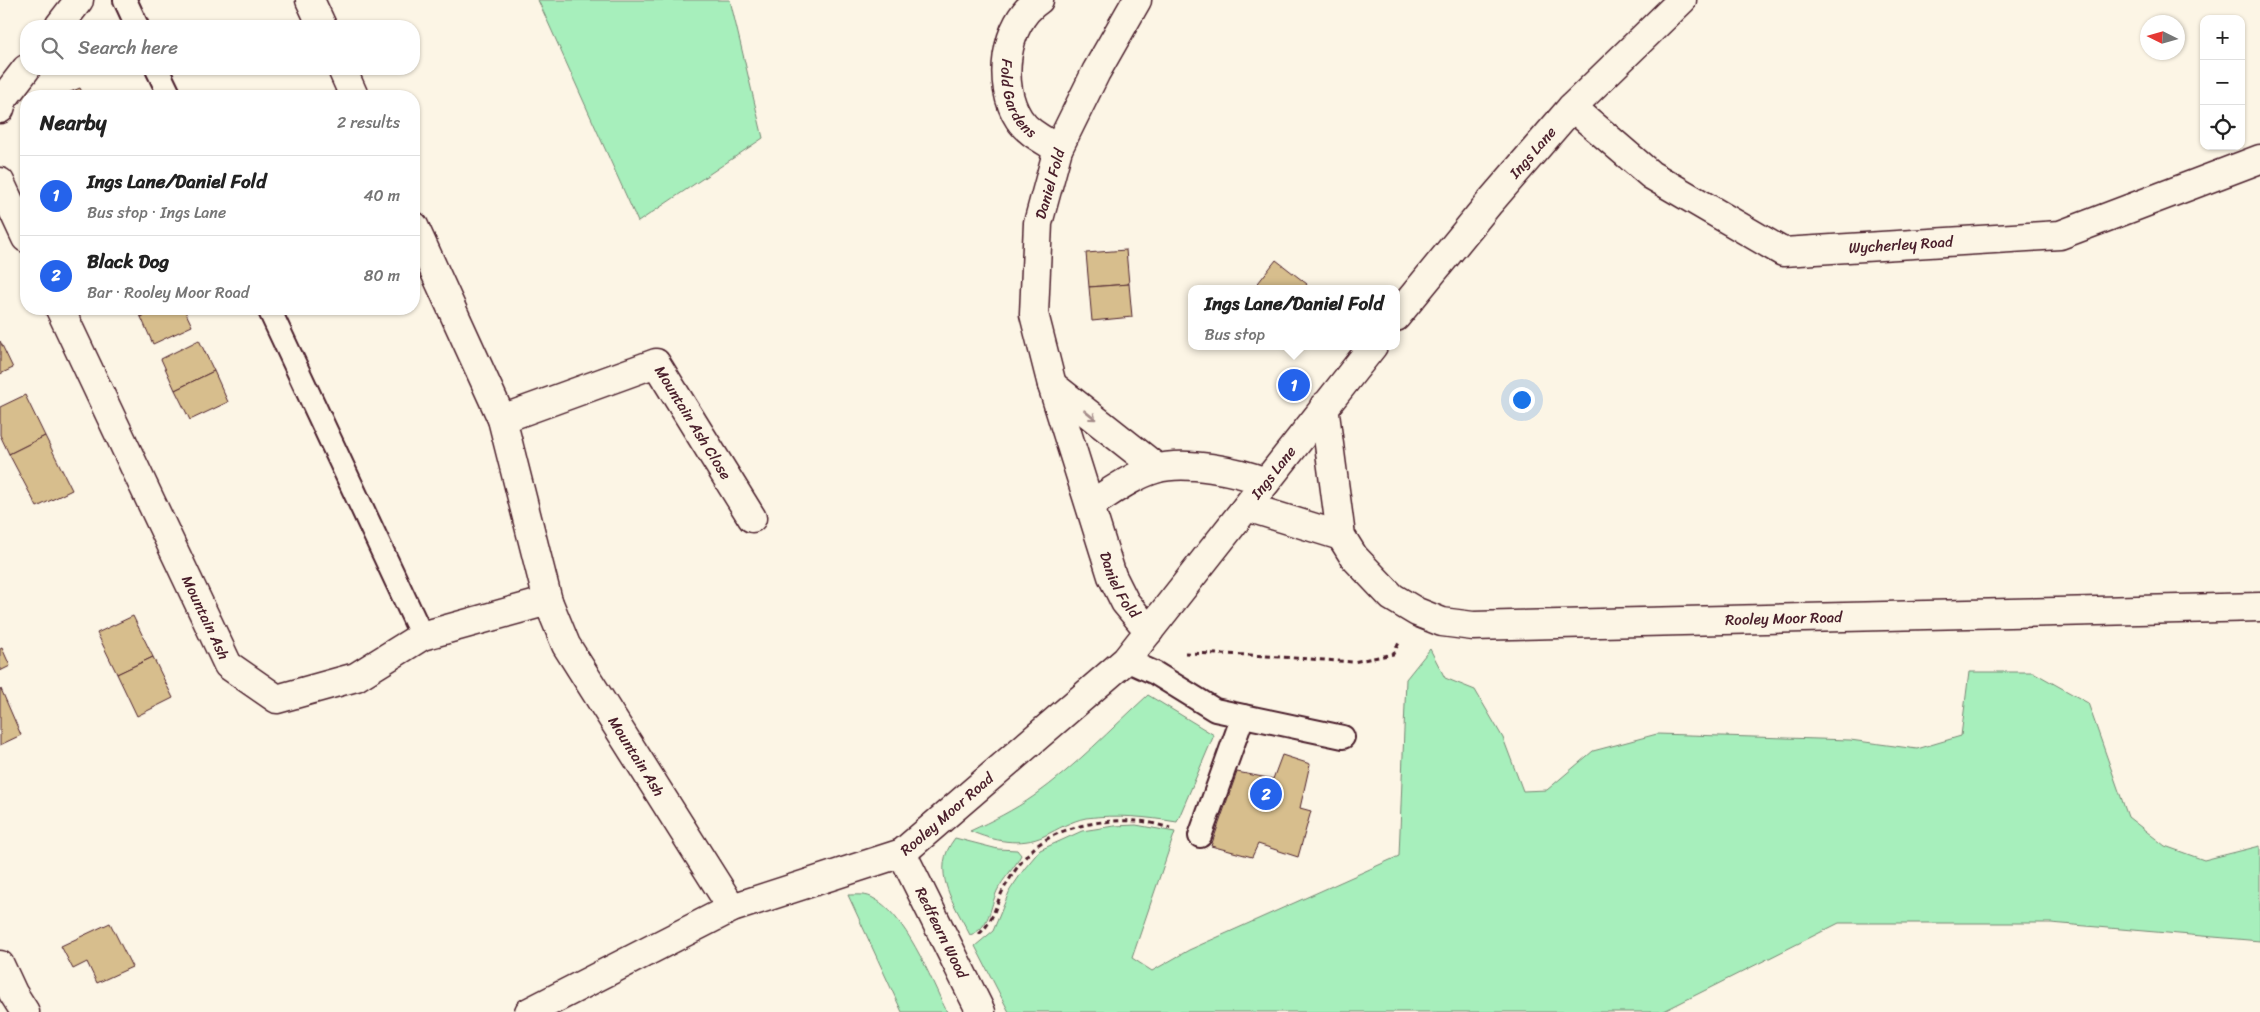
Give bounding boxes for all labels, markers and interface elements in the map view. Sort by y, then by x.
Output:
north arrow [2140,15,2185,60]
map controls [2200,15,2245,150]
button: + [2200,15,2245,60]
search box [20,20,420,75]
text: Search here [78,31,178,64]
icon: search [38,34,66,62]
street label: Fold Gardens [993,58,1043,145]
button: − [2200,60,2245,105]
text: Nearby [40,104,106,142]
button: locate [2200,105,2245,150]
text: 2 results [337,108,400,137]
street label: Ings Lane [1502,120,1563,185]
street label: Daniel Fold [1028,145,1073,222]
text: Ings Lane/Daniel Fold [87,165,266,198]
text: 1 [53,181,59,210]
text: 40 m [363,181,400,210]
text: Bus stop · Ings Lane [87,198,226,227]
street label: Wycherley Road [1848,229,1955,261]
text: Black Dog [87,245,169,278]
text: 2 [51,261,61,290]
text: 80 m [364,261,400,290]
text: Bar · Rooley Moor Road [87,278,249,307]
popup [1188,285,1400,350]
text: Ings Lane/Daniel Fold [1204,287,1384,320]
text: Bus stop [1204,320,1265,349]
street label: Mountain Ash Close [647,360,739,485]
pin: 1 [1278,366,1310,404]
your location [1509,387,1535,413]
one-way arrow [1083,410,1096,421]
street label: Ings Lane [1243,440,1303,506]
street label: Daniel Fold [1092,548,1147,625]
street label: Mountain Ash [174,571,237,664]
street label: Rooley Moor Road [1725,604,1844,633]
street label: Mountain Ash [601,711,672,802]
street label: Rooley Moor Road [894,766,1001,862]
pin: 2 [1250,775,1282,813]
street label: Redfearn Wood [908,882,976,984]

